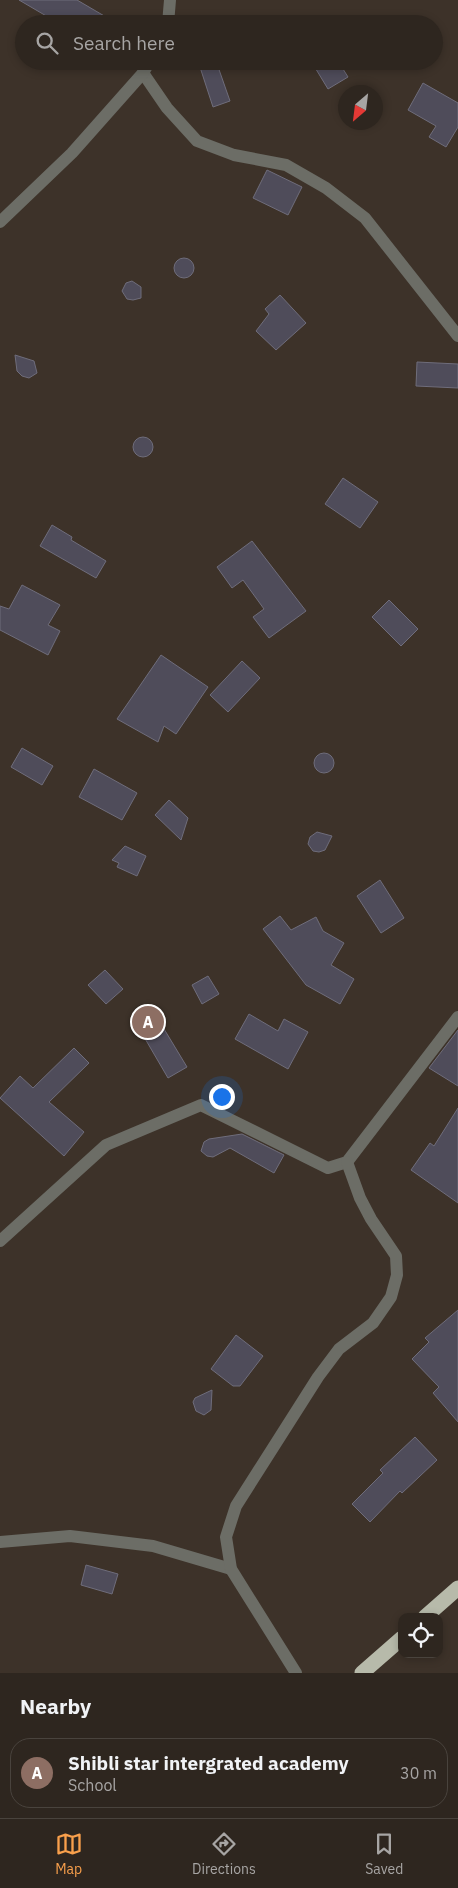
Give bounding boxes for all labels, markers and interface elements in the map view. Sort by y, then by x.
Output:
search box [15,15,443,70]
icon: search [33,29,61,57]
text: Search here [73,31,175,55]
north arrow [338,85,383,130]
pin: A [132,1003,164,1041]
your location [209,1084,235,1110]
map controls [398,1613,443,1658]
button: locate [398,1613,443,1658]
text: Nearby [20,1692,91,1720]
text: Shibli star intergrated academy [68,1751,349,1775]
text: A [32,1763,42,1783]
text: 30 m [400,1763,437,1783]
text: School [68,1775,117,1795]
tab: Map [55,1830,83,1878]
tab: Directions [192,1830,256,1878]
tab: Saved [365,1830,403,1878]

